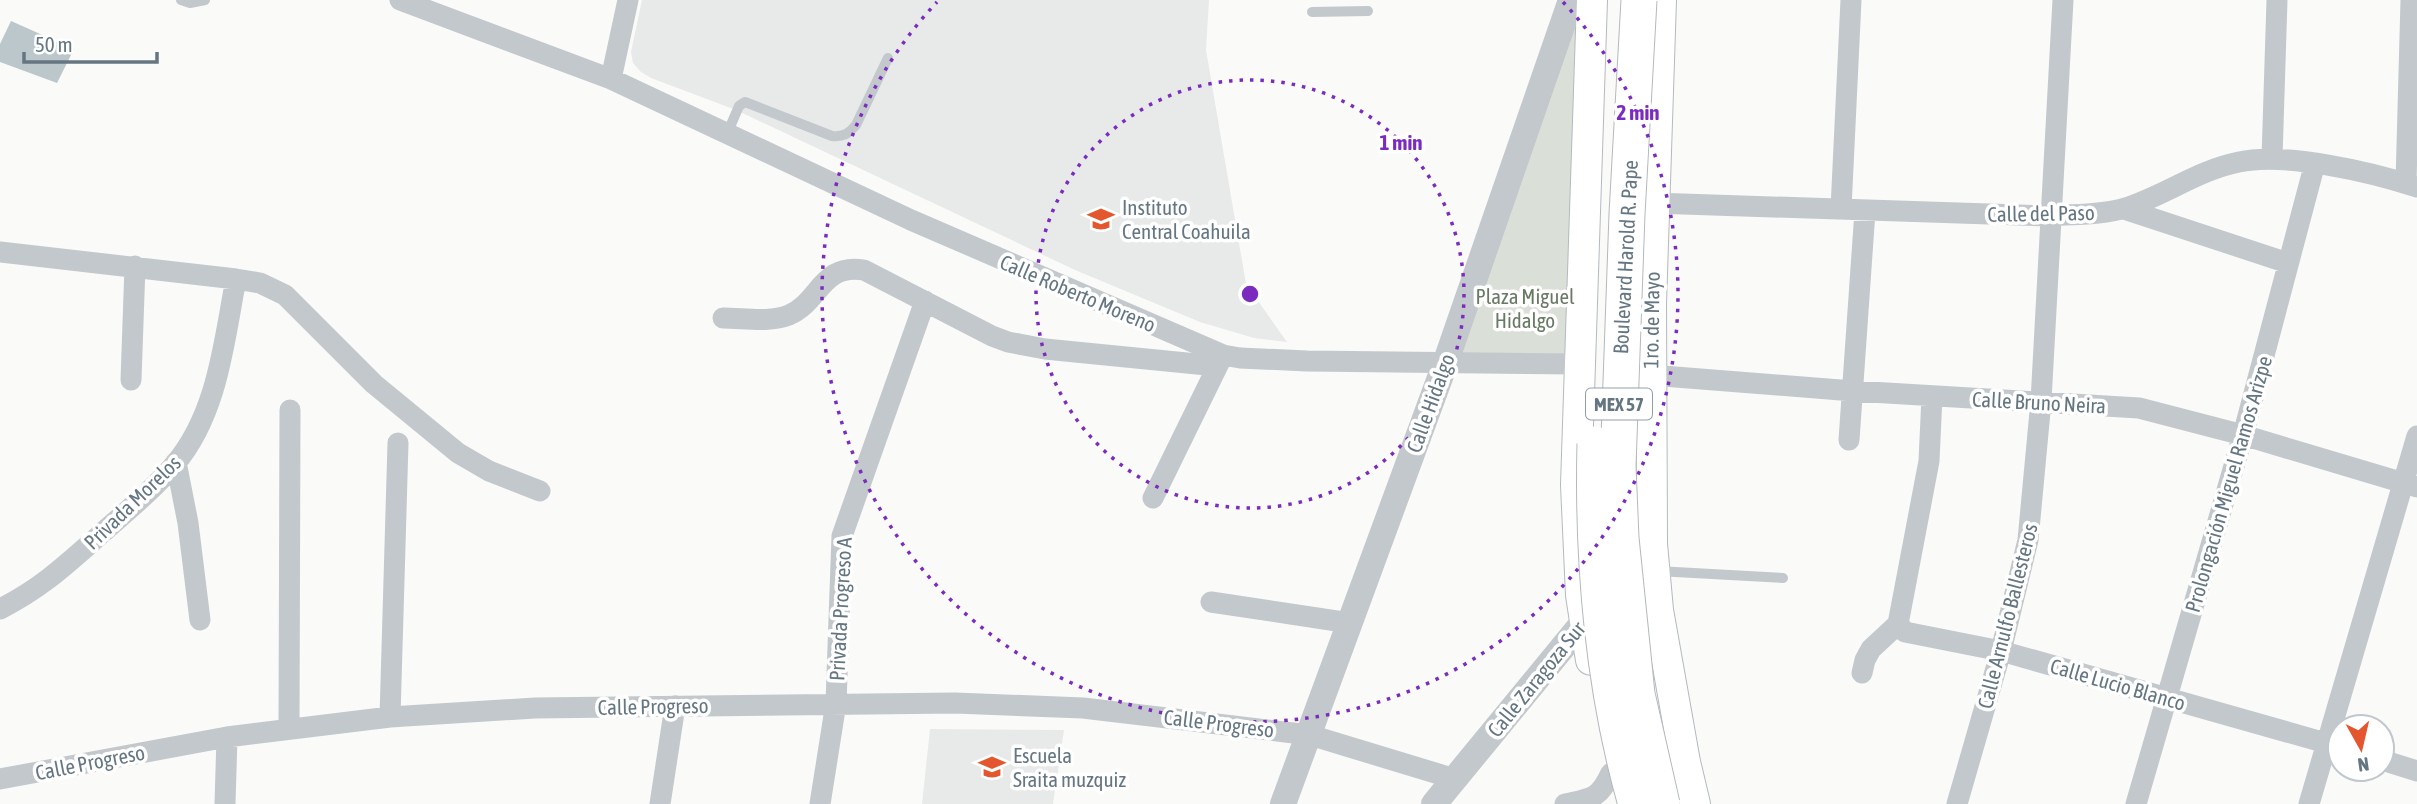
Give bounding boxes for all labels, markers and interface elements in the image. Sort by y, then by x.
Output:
scale bar [24,21,158,65]
text: 50 m [35,32,73,56]
text: 2 min [1617,100,1659,124]
text: 1 min [1380,130,1422,154]
street label: Boulevard Harold R. Pape [1608,159,1642,355]
place label: Instituto Central Coahuila [1122,195,1251,243]
street label: Calle del Paso [1987,200,2095,226]
school or university icon: Instituto Central Coahuila [1086,204,1116,234]
street label: Calle Roberto Moreno [997,249,1159,337]
street label: 1ro. de Mayo [1638,271,1664,369]
centre of rings [1238,282,1262,306]
park label: Plaza Miguel Hidalgo [1476,284,1575,332]
street label: Calle Hidalgo [1401,350,1459,456]
street label: Prolongación Miguel Ramos Arizpe [2180,353,2276,615]
street label: Calle Bruno Neira [1971,387,2107,417]
road number: MEX 57 [1586,388,1652,420]
street label: Privada Morelos [79,450,185,554]
street label: Calle Arnulfo Ballesteros [1972,521,2042,711]
street label: Privada Progreso A [824,536,856,681]
street label: Calle Zaragoza Sur [1482,616,1590,741]
street label: Calle Lucio Blanco [2048,653,2188,715]
street label: Calle Progreso [597,693,709,719]
street label: Calle Progreso [1162,704,1276,742]
north arrow [2326,713,2396,783]
street label: Calle Progreso [33,740,147,784]
place label: Escuela Sraita muzquiz [1013,743,1126,791]
school or university icon: Escuela Sraita muzquiz [977,752,1007,782]
text: N [2356,753,2370,777]

